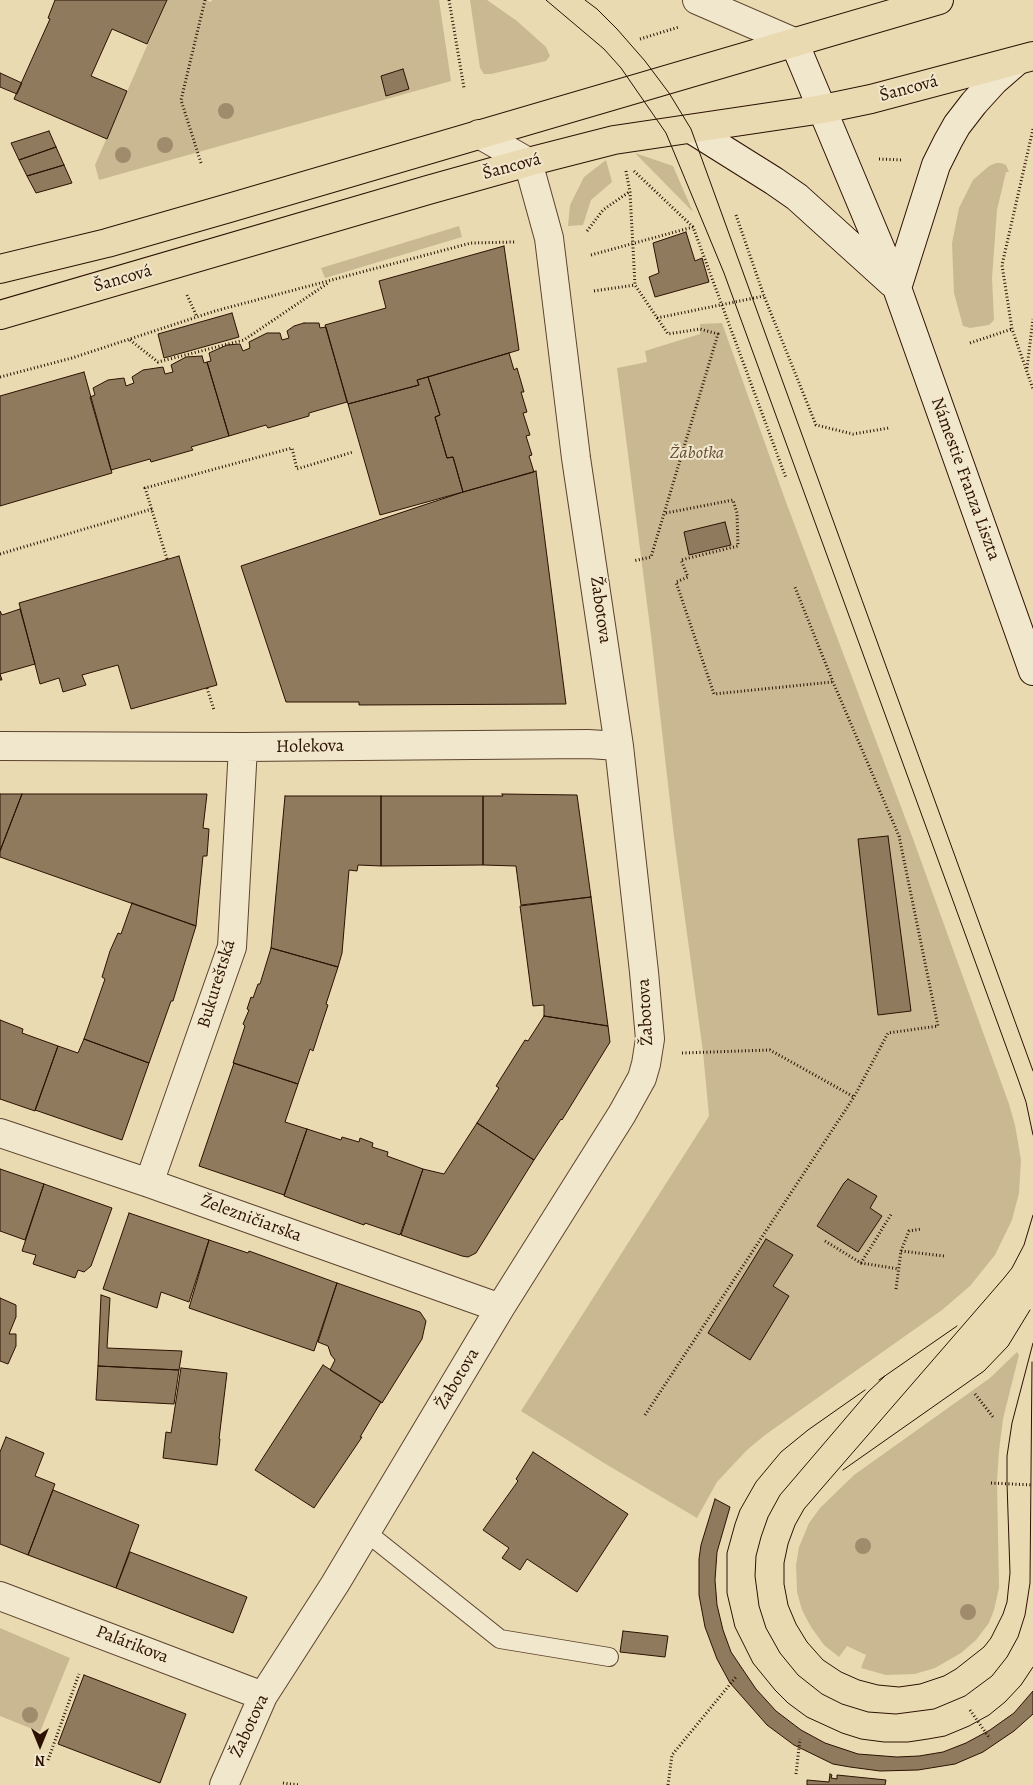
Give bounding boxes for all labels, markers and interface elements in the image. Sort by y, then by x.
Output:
street label: Šancová [877,71,941,107]
street label: Šancová [480,149,544,185]
street label: Šancová [91,260,155,298]
street label: Námestie Franza Liszta [925,394,1005,564]
park label: Žabotka [670,443,724,465]
street label: Žabotova [585,575,615,645]
street label: Holekova [276,736,344,758]
street label: Bukureštská [193,937,241,1031]
street label: Žabotova [633,978,659,1046]
street label: Železničiarska [198,1191,304,1247]
street label: Žabotova [431,1345,485,1413]
street label: Palárikova [93,1621,171,1669]
street label: Žabotova [226,1691,274,1761]
north arrow [15,1720,65,1770]
text: N [35,1751,45,1770]

